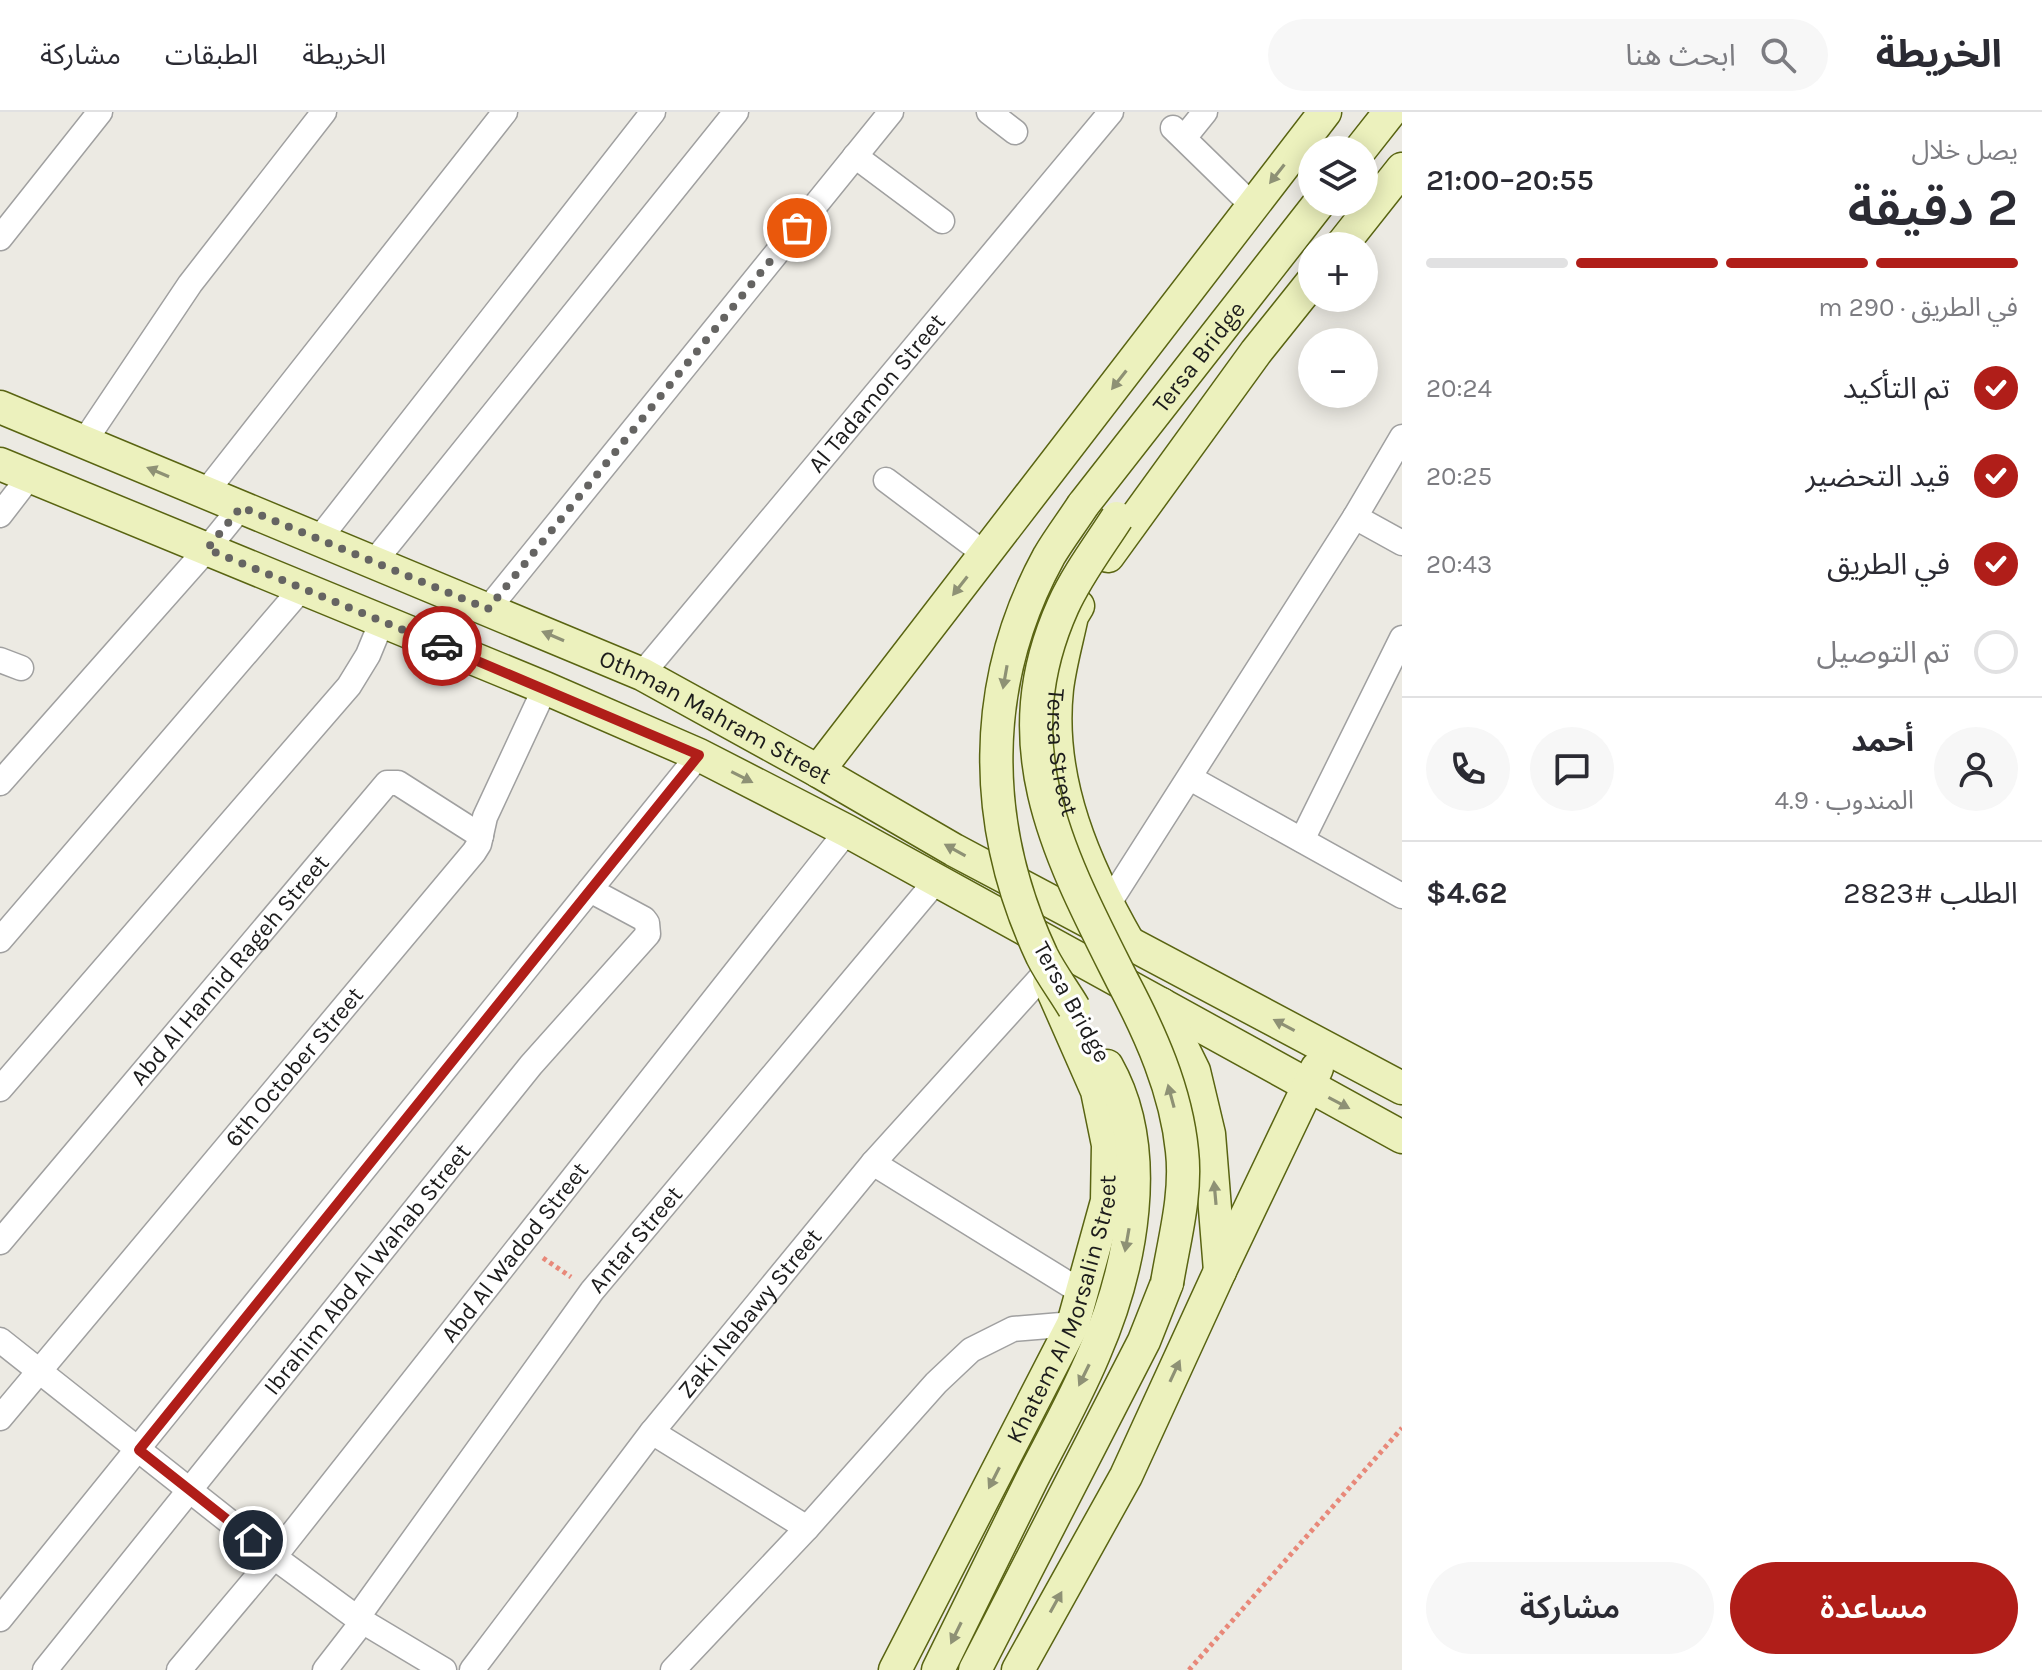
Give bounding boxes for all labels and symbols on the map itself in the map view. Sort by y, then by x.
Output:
one-way arrow [1270,164,1286,184]
pin [763,194,831,262]
street label: Tersa Bridge [1147,296,1251,418]
street label: Al Tadamon Street [802,308,951,478]
one-way arrow [1111,370,1127,390]
one-way arrow [146,466,170,479]
one-way arrow [953,576,969,596]
courier [402,606,482,686]
one-way arrow [541,630,565,643]
street label: Othman Mahram Street [595,644,836,790]
one-way arrow [998,664,1010,689]
street label: Tersa Street [1041,687,1084,819]
one-way arrow [731,771,754,784]
one-way arrow [944,844,967,857]
street label: Abd Al Hamid Rageh Street [124,849,335,1091]
street label: Tersa Bridge [1027,937,1117,1067]
street label: 6th October Street [219,981,369,1152]
one-way arrow [1272,1019,1295,1032]
one-way arrow [1165,1083,1177,1108]
one-way arrow [1327,1097,1350,1110]
street label: Ibrahim Abd Al Wahab Street [258,1138,476,1401]
street label: Abd Al Wadod Street [435,1157,594,1348]
street label: Khatem Al Morsalin Street [1000,1174,1122,1448]
street label: Antar Street [582,1180,688,1299]
one-way arrow [1208,1180,1221,1205]
street label: Zaki Nabawy Street [672,1223,827,1404]
one-way arrow [1121,1228,1133,1253]
one-way arrow [1168,1359,1182,1383]
one-way arrow [1077,1363,1091,1386]
one-way arrow [987,1466,1000,1489]
pin [219,1506,287,1574]
one-way arrow [1049,1591,1063,1613]
one-way arrow [949,1621,963,1645]

